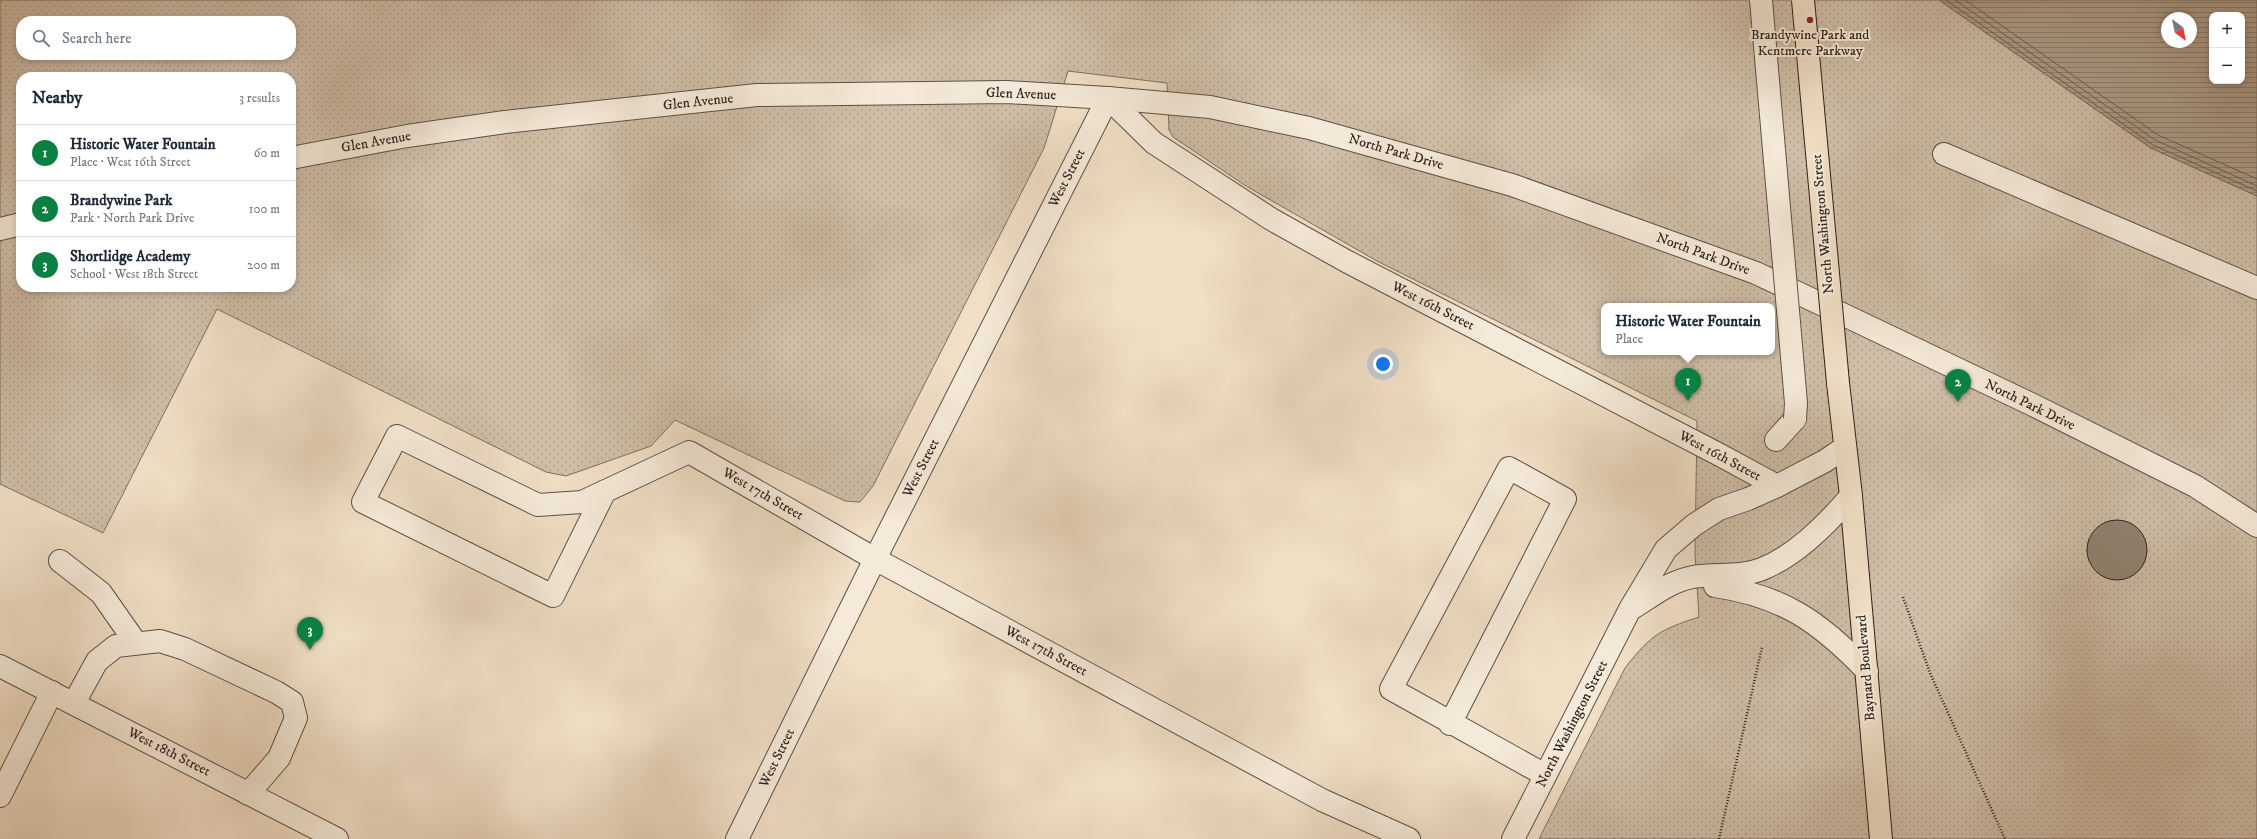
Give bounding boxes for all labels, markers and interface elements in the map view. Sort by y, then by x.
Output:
north arrow [2161,12,2197,48]
map controls [2209,12,2245,84]
button: + [2209,12,2245,48]
marker: Brandywine Park and Kentmere Parkway [1805,15,1815,25]
search box [16,16,296,60]
place label: Brandywine Park and Kentmere Parkway [1751,26,1869,60]
icon: search [30,27,52,49]
text: Search here [62,29,131,48]
button: − [2209,48,2245,84]
street label: Glen Avenue [985,84,1057,104]
text: Nearby [32,87,82,109]
street label: Glen Avenue [662,89,734,115]
text: 3 results [239,90,280,106]
street label: Glen Avenue [340,127,412,157]
street label: North Park Drive [1346,130,1446,174]
text: Historic Water Fountain [70,135,216,154]
text: 1 [43,145,47,161]
text: 60 m [254,145,280,161]
street label: West Street [1044,145,1090,211]
street label: North Washington Street [1808,153,1838,295]
text: Place · West 16th Street [70,154,191,170]
text: Brandywine Park [70,191,172,210]
text: 2 [42,201,48,217]
text: 100 m [249,201,280,217]
text: Park · North Park Drive [70,210,194,226]
street label: North Park Drive [1654,229,1752,279]
text: Shortlidge Academy [70,247,190,266]
text: 3 [43,257,47,273]
text: 200 m [247,257,280,273]
text: School · West 18th Street [70,266,198,282]
street label: West 16th Street [1388,277,1478,335]
popup [1601,303,1775,355]
text: Historic Water Fountain [1615,312,1761,331]
text: Place [1615,331,1643,347]
your location [1373,354,1393,374]
pin: 1 [1675,368,1701,401]
pin: 2 [1945,369,1971,402]
street label: North Park Drive [1982,375,2078,435]
street label: West 16th Street [1675,426,1765,485]
street label: West Street [898,435,944,501]
street label: West 17th Street [718,463,807,525]
street label: Baynard Boulevard [1852,614,1880,722]
pin: 3 [297,617,323,650]
street label: West 17th Street [1001,621,1091,680]
street label: North Washington Street [1532,657,1612,791]
street label: West 18th Street [124,723,214,781]
street label: West Street [755,725,799,791]

